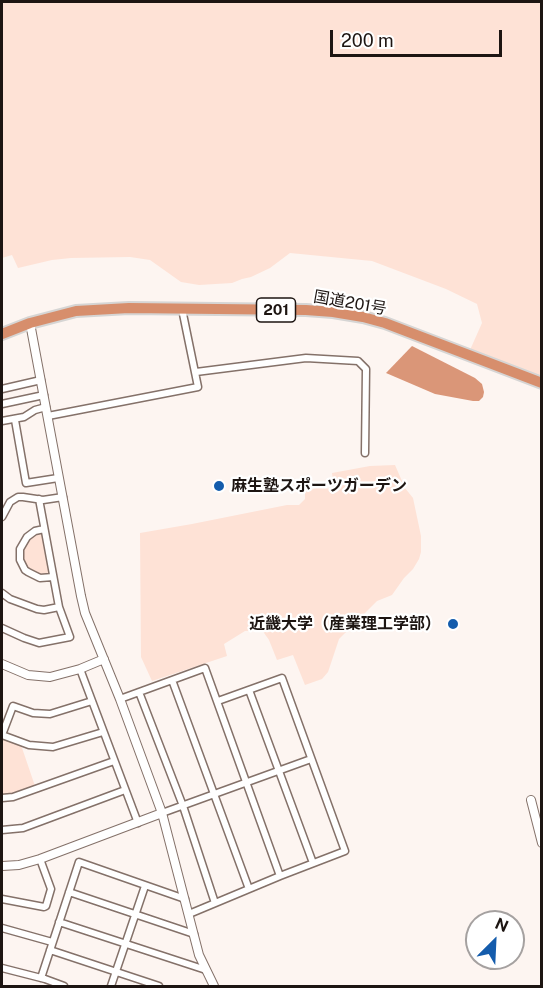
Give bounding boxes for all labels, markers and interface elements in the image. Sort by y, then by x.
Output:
scale bar [333,18,506,56]
text: 200 m [341,30,394,51]
street label: 国道201号 [312,287,388,319]
road number: 201 [256,298,296,322]
place label: 麻生塾スポーツガーデン [231,476,407,496]
marker: 麻生塾スポーツガーデン [212,479,226,493]
place label: 近畿大学（産業理工学部） [249,614,441,634]
marker: 近畿大学（産業理工学部） [446,617,460,631]
north arrow [465,910,525,970]
text: N [492,914,511,936]

